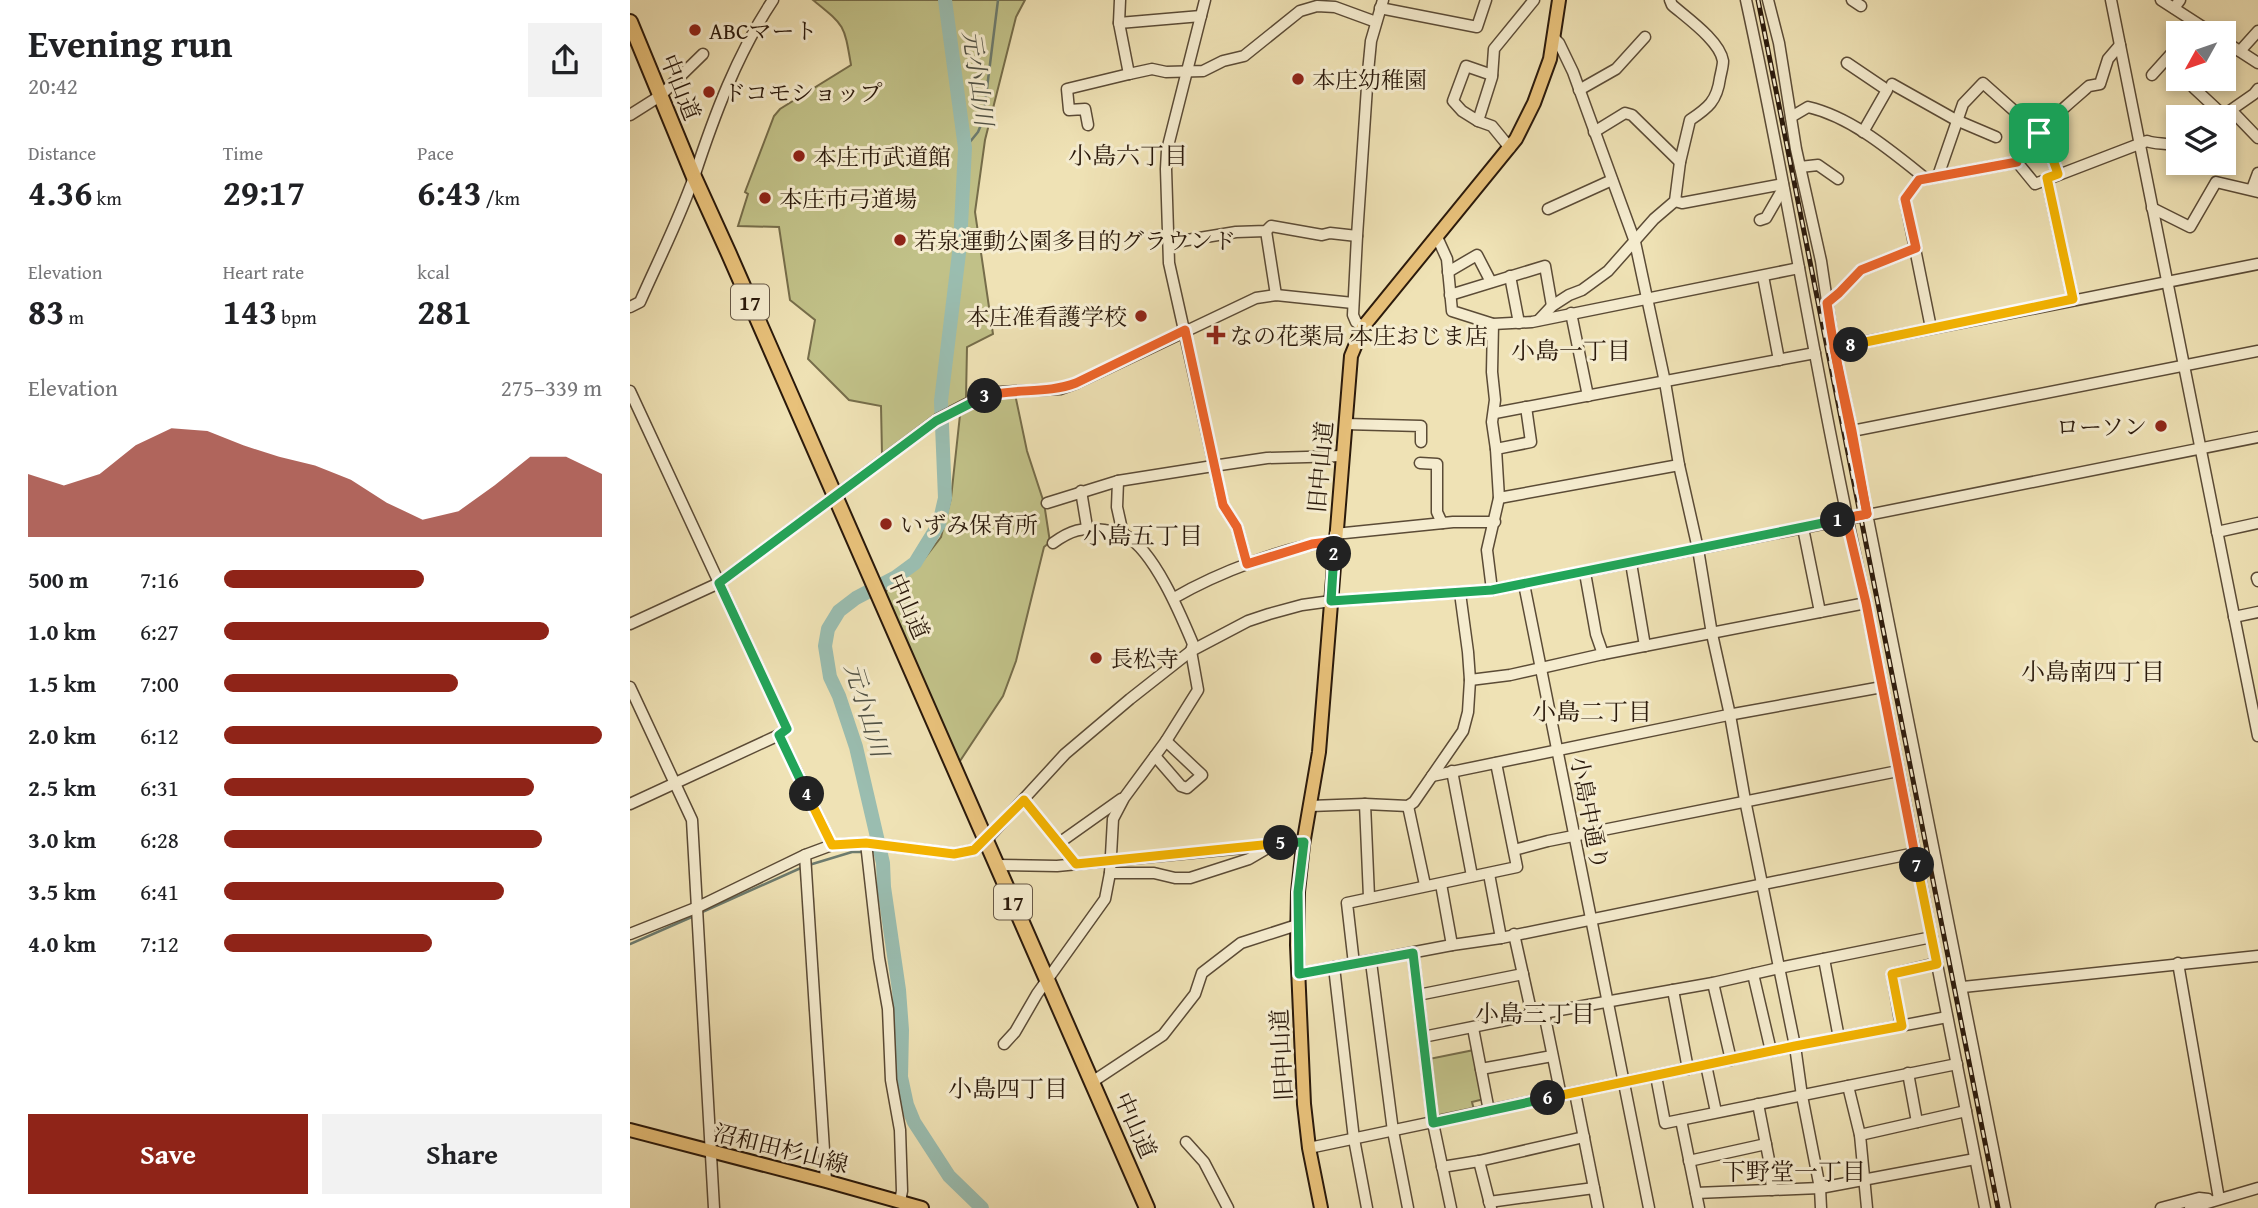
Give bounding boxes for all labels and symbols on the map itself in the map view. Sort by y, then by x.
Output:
place label: ABCマート [709,14,818,47]
north arrow [2166,21,2236,91]
marker: ABCマート [687,22,703,38]
water label: 元小山川 [954,28,1002,131]
street label: 中山道 [653,49,709,125]
place label: 本庄幼稚園 [1312,63,1427,96]
marker: 本庄幼稚園 [1290,71,1306,87]
place label: ドコモショップ [723,76,883,109]
marker: ドコモショップ [701,84,717,100]
pin [2009,103,2069,163]
district label: 小島六丁目 [1068,138,1188,173]
place label: 本庄市武道館 [813,140,951,173]
marker: 本庄市武道館 [791,148,807,164]
place label: 本庄市弓道場 [779,182,917,215]
marker: 本庄市弓道場 [757,190,773,206]
place label: 若泉運動公園多目的グラウンド [914,224,1236,257]
marker: 若泉運動公園多目的グラウンド [892,232,908,248]
road number: 17 [731,284,769,320]
place label: 本庄准看護学校 [966,300,1127,333]
marker: 本庄准看護学校 [1133,308,1149,324]
place label: なの花薬局 本庄おじま店 [1230,319,1488,352]
marker: なの花薬局 本庄おじま店 [1208,327,1224,343]
pin: 8 [1834,328,1868,362]
district label: 小島一丁目 [1511,333,1631,368]
pin: 3 [968,378,1002,414]
place label: ローソン [2056,410,2147,443]
marker: ローソン [2153,418,2169,434]
street label: 旧中山道 [1300,420,1340,514]
pin: 1 [1820,503,1856,538]
place label: いずみ保育所 [900,508,1038,541]
marker: いずみ保育所 [878,516,894,532]
district label: 小島五丁目 [1083,518,1203,553]
pin: 2 [1316,536,1352,572]
street label: 中山道 [880,568,938,644]
place label: 長松寺 [1110,642,1179,675]
marker: 長松寺 [1088,650,1104,666]
district label: 小島南四丁目 [2021,654,2165,689]
water label: 元小山川 [836,659,899,764]
district label: 小島二丁目 [1532,694,1652,729]
street label: 小島中通り [1563,753,1617,873]
pin: 4 [790,776,824,812]
pin: 5 [1264,826,1298,860]
pin: 7 [1900,848,1934,882]
road number: 17 [994,884,1032,920]
district label: 小島三丁目 [1475,996,1595,1031]
street label: 旧中山道 [1262,1008,1300,1102]
district label: 小島四丁目 [948,1071,1068,1106]
pin: 6 [1530,1080,1566,1116]
street label: 中山道 [1107,1087,1165,1163]
street label: 沼和田杉山線 [710,1115,852,1181]
district label: 下野堂一丁目 [1722,1154,1866,1189]

